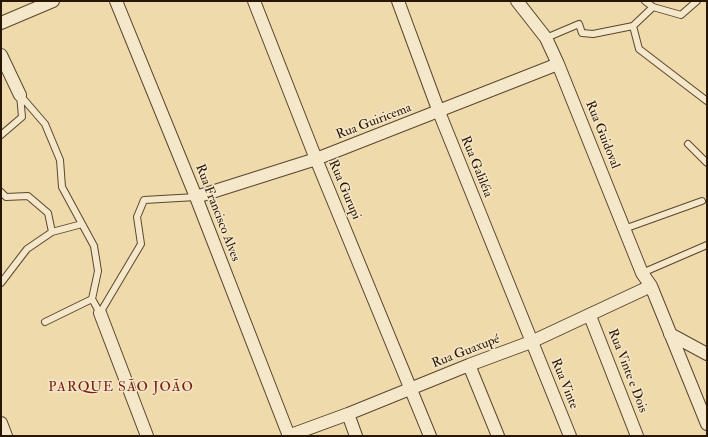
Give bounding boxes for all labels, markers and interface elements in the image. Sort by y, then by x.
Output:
street label: Rua Guidoval [581,99,623,171]
street label: Rua Guiricema [334,100,414,144]
street label: Rua Galiléia [457,134,495,200]
street label: Rua Gurupi [324,158,364,222]
street label: Rua Francisco Alves [191,162,243,264]
street label: Rua Vinte e Dois [604,327,650,415]
street label: Rua Guaxupé [430,332,502,372]
street label: Rua Vinte [547,357,581,411]
district label: PARQUE SÃO JOÃO [48,380,194,396]

